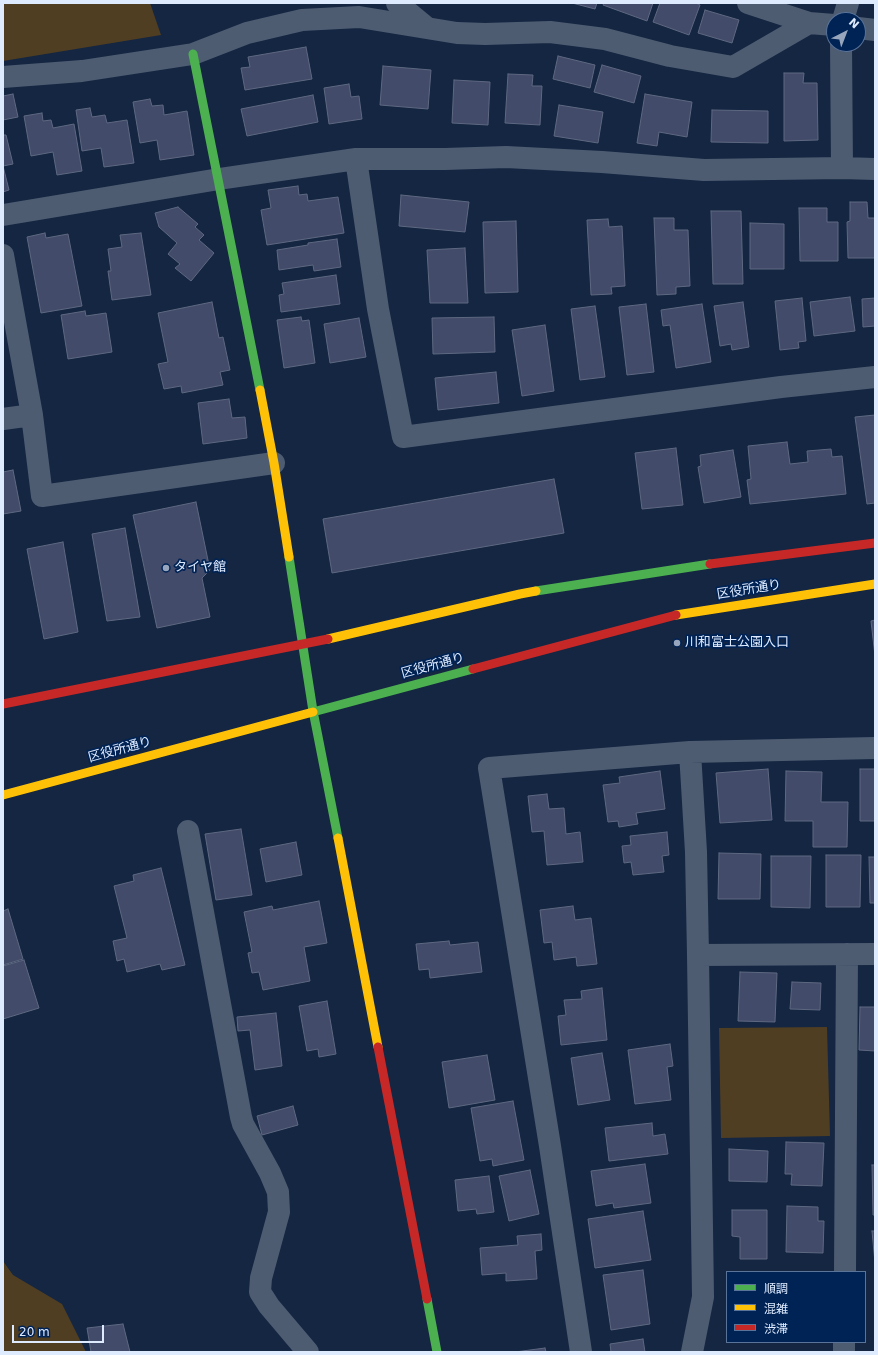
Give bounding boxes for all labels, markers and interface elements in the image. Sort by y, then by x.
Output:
north arrow [826,12,866,52]
text: N [846,16,861,31]
place label: タイヤ館 [174,560,226,576]
marker: タイヤ館 [161,563,171,573]
street label: 区役所通り [716,577,782,603]
place label: 川和富士公園入口 [685,635,789,651]
marker: 川和富士公園入口 [672,638,682,648]
street label: 区役所通り [400,650,466,682]
street label: 区役所通り [87,734,153,766]
legend [726,1271,866,1343]
text: 順調 [764,1282,788,1296]
text: 混雑 [764,1302,788,1316]
scale bar [14,1317,106,1343]
text: 渋滞 [764,1322,788,1336]
text: 20 m [19,1325,50,1339]

